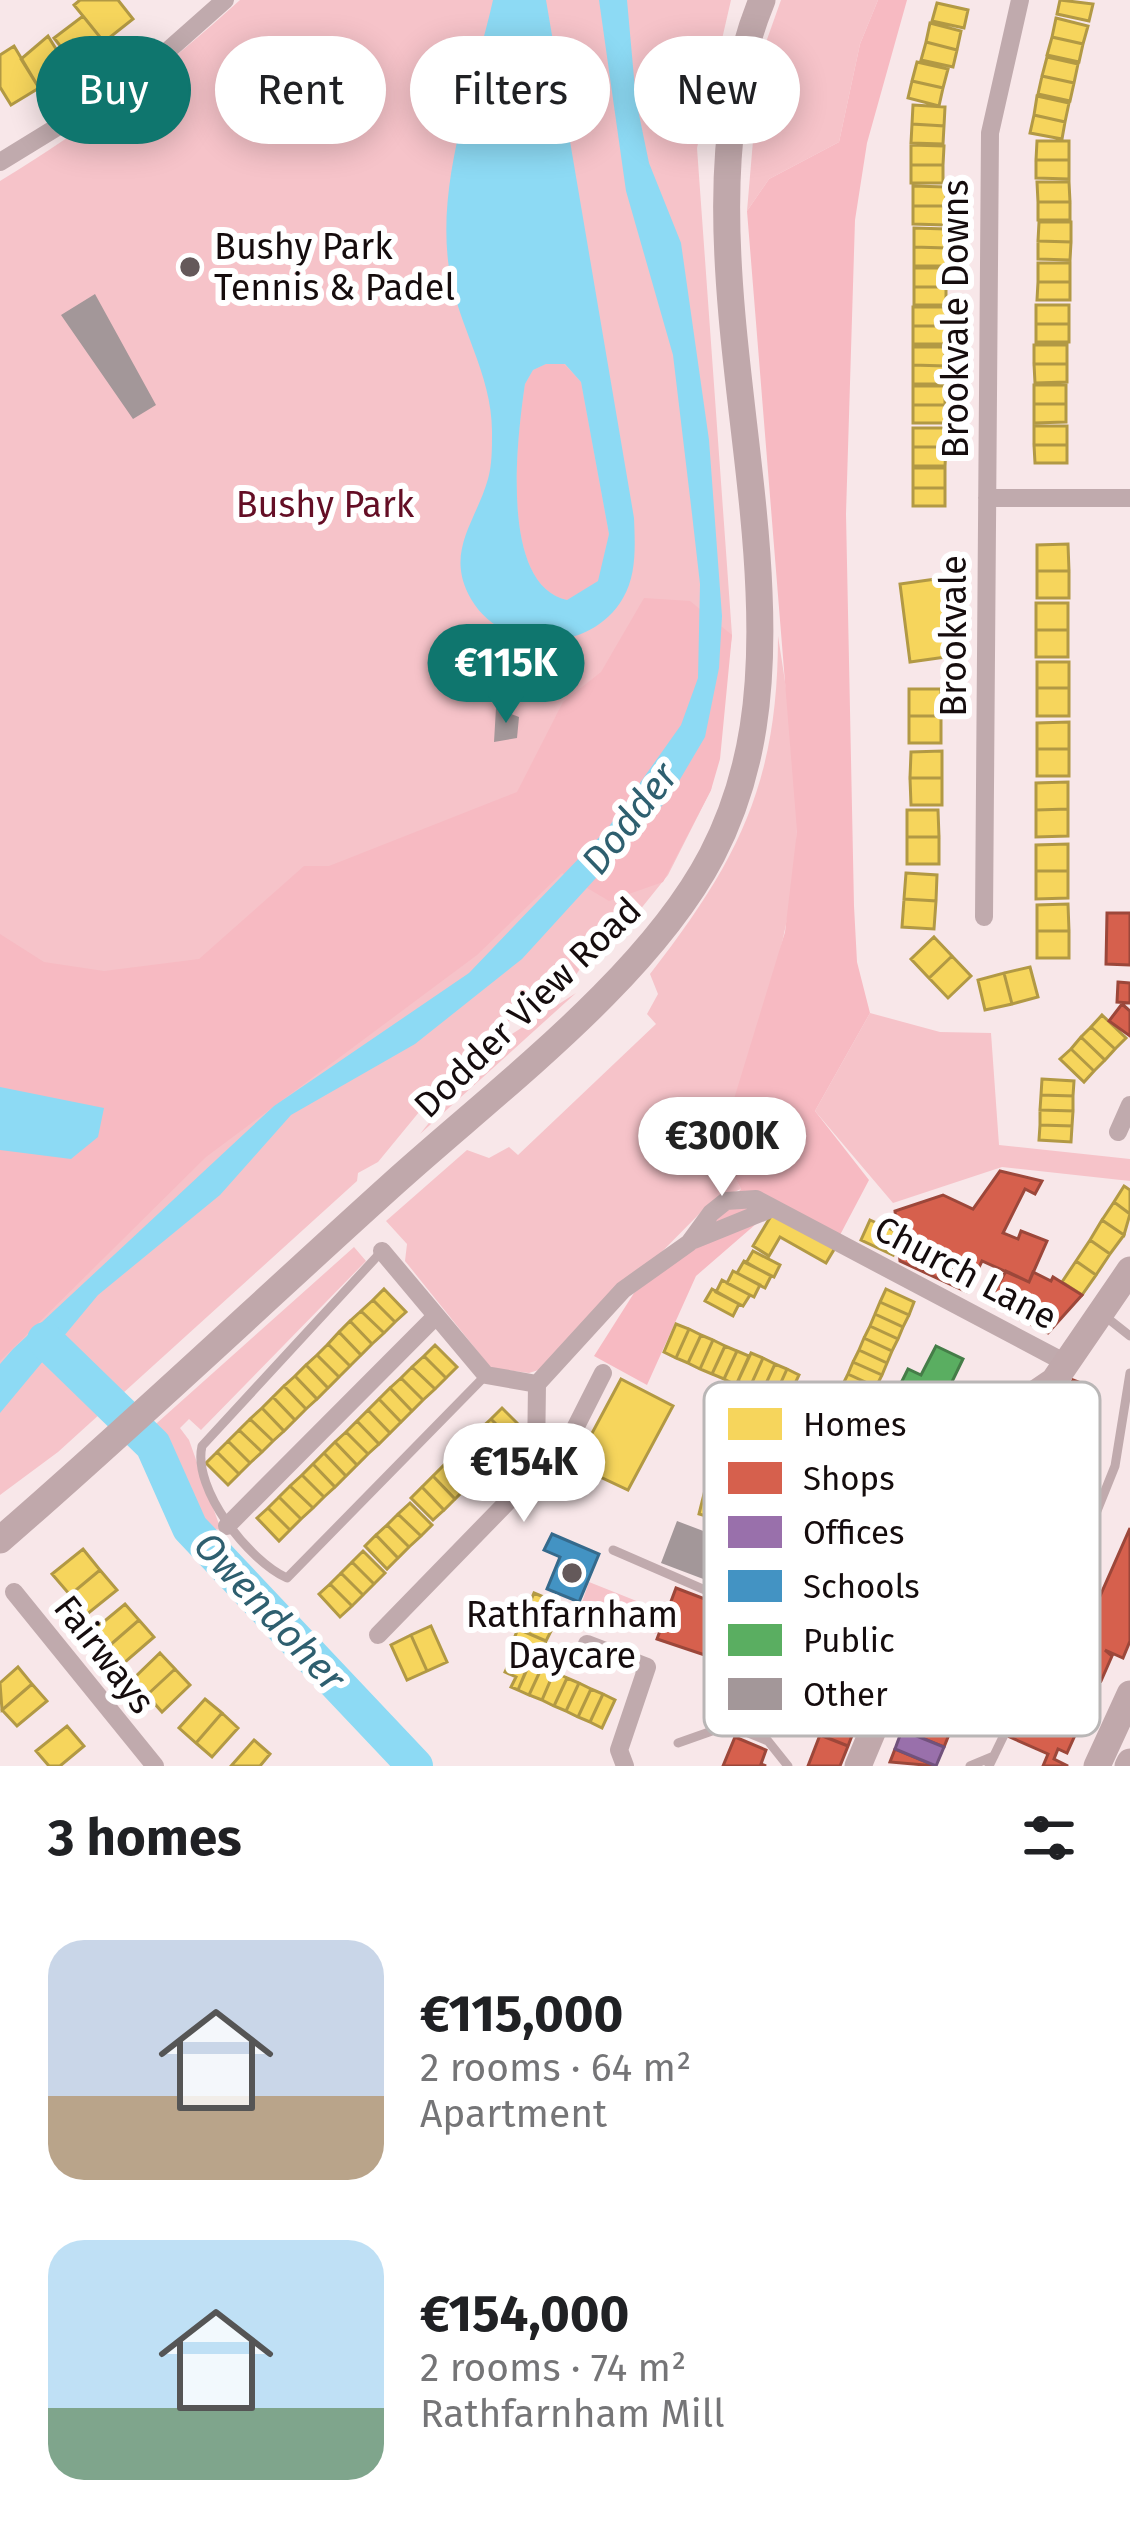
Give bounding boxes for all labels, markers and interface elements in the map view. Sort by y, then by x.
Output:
chip: Buy [36,36,191,144]
chip: Rent [215,36,386,144]
chip: Filters [410,36,610,144]
chip: New [634,36,800,144]
street label: Brookvale Downs [934,179,978,459]
place label: Bushy Park Tennis & Padel [214,225,455,310]
marker: Bushy Park Tennis & Padel [177,254,203,280]
park label: Bushy Park [236,483,415,527]
street label: Brookvale [932,555,976,717]
pin: €115K [422,624,590,726]
text: €115K [455,640,557,686]
water label: Dodder [572,753,688,883]
street label: Dodder View Road [405,888,650,1127]
pin: €300K [638,1097,806,1199]
text: €300K [665,1113,779,1159]
street label: Church Lane [867,1206,1064,1339]
legend [704,1382,1100,1736]
text: Homes [803,1405,906,1445]
pin: €154K [440,1423,608,1525]
text: €154K [470,1439,578,1485]
text: Shops [803,1459,895,1499]
text: Offices [803,1513,904,1553]
water label: Owendoher [184,1523,355,1701]
marker: Rathfarnham Daycare [559,1560,585,1586]
text: Schools [803,1567,920,1607]
street label: Fairways [44,1587,164,1722]
place label: Rathfarnham Daycare [466,1593,678,1678]
text: Public [803,1621,895,1661]
text: Other [803,1675,888,1715]
icon: filters [1016,1805,1082,1871]
text: 3 homes [48,1807,242,1869]
text: €115,000 [420,1983,623,2045]
icon: home [144,1988,288,2132]
text: 2 rooms · 64 m² [420,2045,691,2091]
text: Apartment [420,2091,607,2137]
text: €154,000 [420,2283,629,2345]
icon: home [144,2288,288,2432]
text: 2 rooms · 74 m² [420,2345,686,2391]
text: Rathfarnham Mill [420,2391,725,2437]

